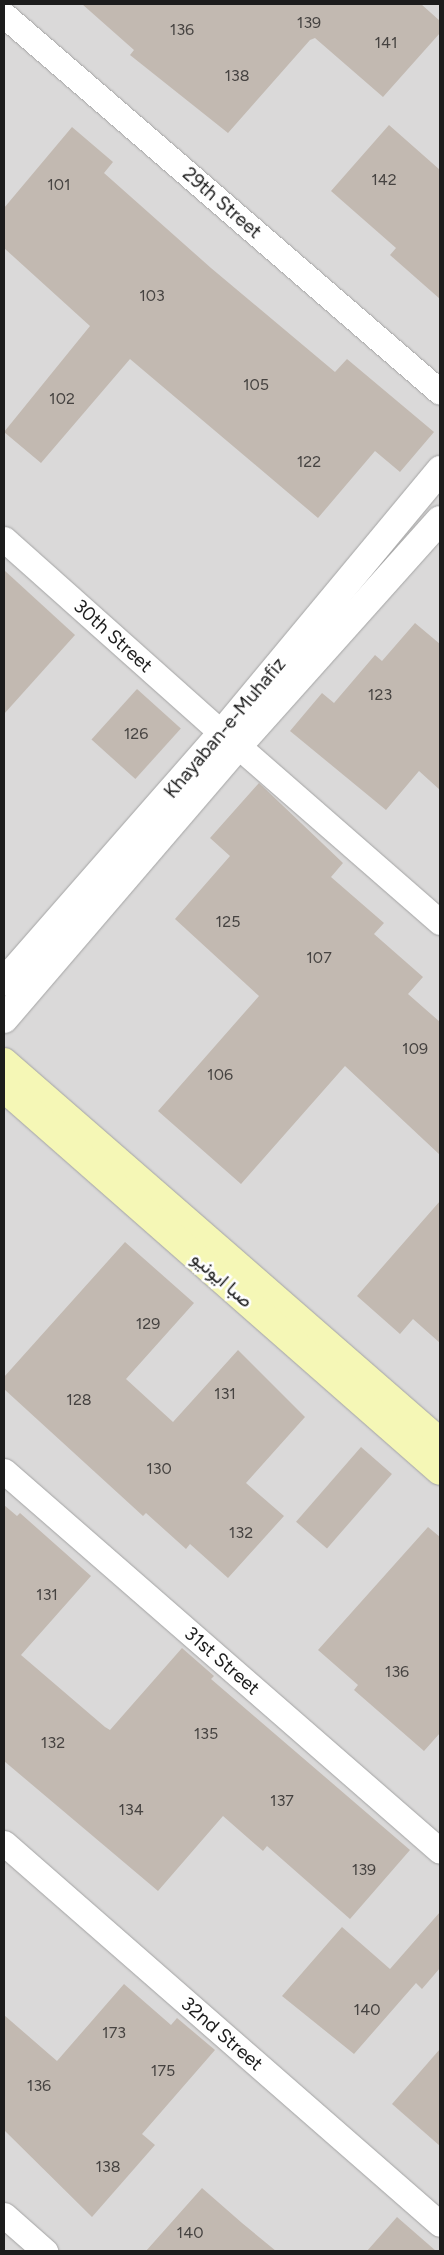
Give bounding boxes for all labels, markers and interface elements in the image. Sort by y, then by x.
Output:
house number: 139 [297,13,321,33]
house number: 136 [170,20,194,40]
house number: 141 [374,33,398,53]
house number: 138 [224,66,250,86]
street label: 29th Street [178,163,266,243]
house number: 142 [371,170,397,190]
house number: 101 [47,175,71,195]
house number: 103 [139,286,165,306]
house number: 105 [243,375,269,395]
house number: 102 [49,389,75,409]
house number: 122 [297,452,321,472]
street label: 30th Street [69,595,157,677]
street label: Khayaban-e-Muhafiz [160,653,290,803]
house number: 123 [368,685,392,705]
house number: 126 [124,724,148,744]
house number: 125 [216,912,240,932]
house number: 107 [306,948,332,968]
house number: 109 [402,1039,428,1059]
house number: 106 [207,1065,233,1085]
street label: صبا ایونیو [187,1247,257,1313]
house number: 129 [136,1314,160,1334]
house number: 131 [214,1384,236,1404]
house number: 128 [66,1390,92,1410]
house number: 130 [146,1459,172,1479]
house number: 132 [229,1523,253,1543]
house number: 131 [36,1585,58,1605]
street label: 31st Street [180,1622,264,1700]
house number: 136 [385,1662,409,1682]
house number: 135 [194,1724,218,1744]
house number: 132 [41,1733,65,1753]
house number: 137 [270,1791,294,1811]
house number: 134 [118,1800,144,1820]
house number: 139 [352,1860,376,1880]
street label: 32nd Street [177,1992,267,2076]
house number: 140 [354,2000,380,2020]
house number: 173 [102,2023,126,2043]
house number: 175 [151,2061,175,2081]
house number: 136 [27,2076,51,2096]
house number: 138 [95,2157,121,2177]
house number: 140 [177,2223,203,2243]

